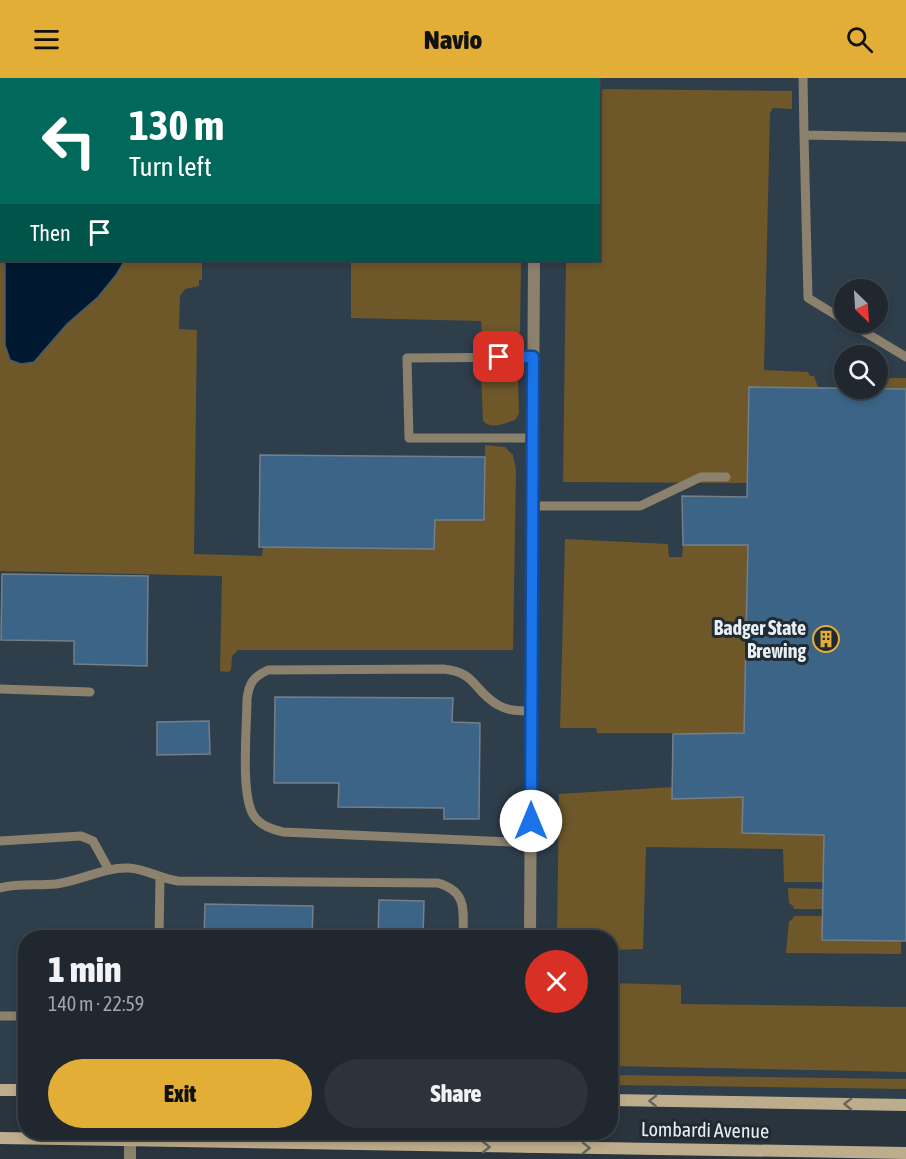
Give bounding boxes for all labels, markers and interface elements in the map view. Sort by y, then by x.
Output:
icon: menu [30,23,63,56]
icon: search [843,23,876,56]
text: Navio [424,24,482,55]
text: 130 m [129,101,224,149]
icon: left [30,102,108,180]
text: Turn left [129,151,212,182]
icon: arrive [83,216,116,249]
text: Then [30,220,71,246]
north arrow [834,279,888,333]
map controls [834,279,888,399]
pin [473,331,524,382]
icon: arrive [482,340,515,373]
button: search [834,345,888,399]
place label: Badger State Brewing [714,616,806,662]
building icon: Badger State Brewing [811,624,841,654]
position arrow [499,789,563,853]
text: 1 min [48,948,122,990]
button: close [525,950,588,1013]
text: 140 m · 22:59 [48,992,144,1015]
button: Exit [48,1059,312,1128]
button: Share [324,1059,588,1128]
one-way arrow [648,1094,657,1107]
one-way arrow [843,1098,852,1110]
street label: Lombardi Avenue [641,1117,769,1142]
one-way arrow [482,1140,491,1153]
one-way arrow [582,1142,591,1154]

